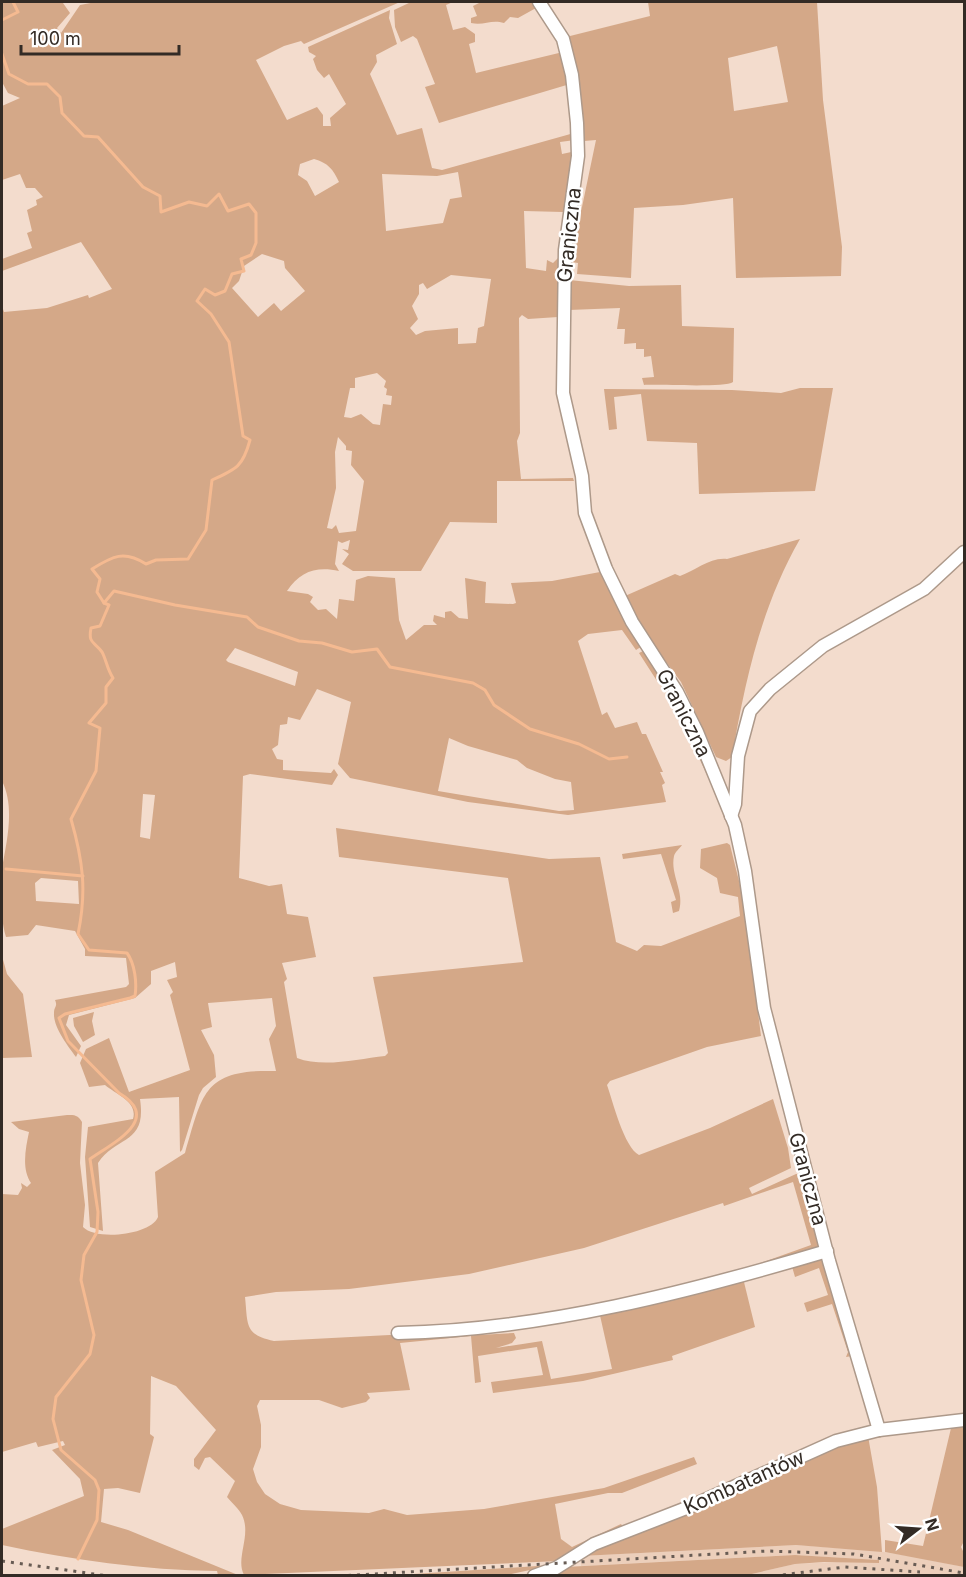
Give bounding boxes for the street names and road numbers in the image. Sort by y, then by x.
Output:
street label: Graniczna [552,186,586,284]
street label: Graniczna [652,665,716,761]
street label: Graniczna [784,1130,832,1228]
street label: Kombatantów [680,1445,808,1519]

